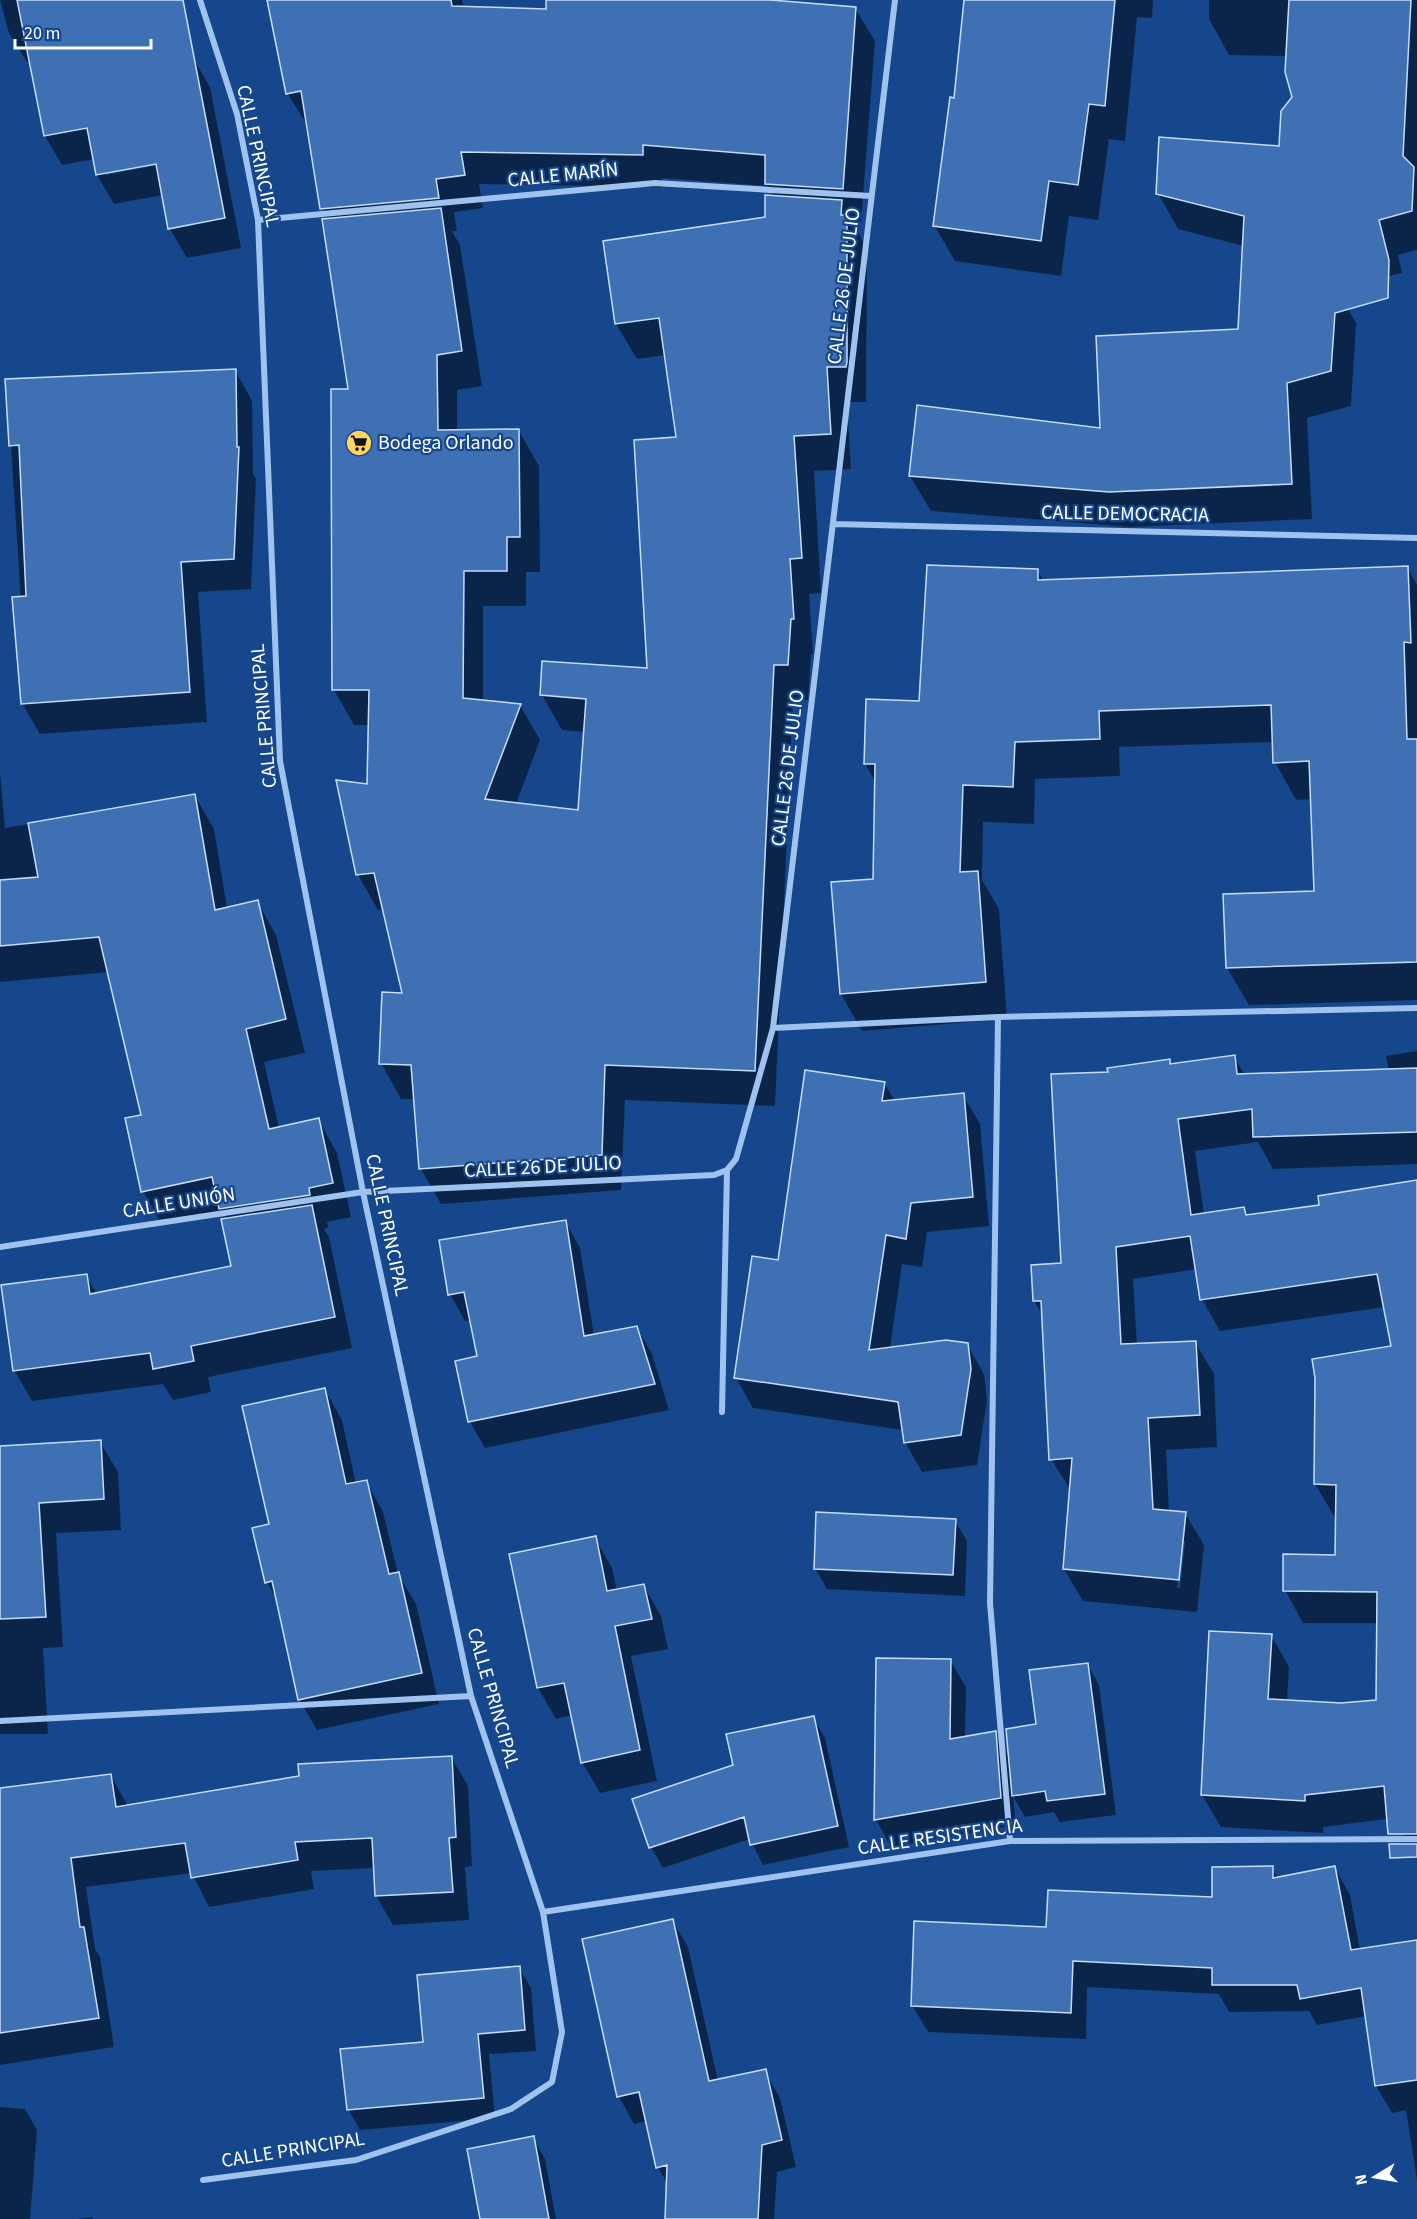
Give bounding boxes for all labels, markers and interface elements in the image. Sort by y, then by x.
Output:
scale bar [15,12,152,50]
text: 20 m [24,21,60,46]
street label: CALLE PRINCIPAL [229,82,287,230]
street label: CALLE MARÍN [506,155,620,195]
street label: CALLE 26 DE JULIO [820,206,868,366]
supermarket icon: Bodega Orlando [344,428,374,458]
place label: Bodega Orlando [378,429,514,457]
street label: CALLE DEMOCRACIA [1041,499,1209,529]
street label: CALLE PRINCIPAL [244,642,284,789]
street label: CALLE 26 DE JULIO [764,688,812,848]
street label: CALLE 26 DE JULIO [464,1149,622,1185]
street label: CALLE PRINCIPAL [358,1151,416,1299]
street label: CALLE UNIÓN [121,1180,237,1226]
street label: CALLE PRINCIPAL [460,1625,526,1772]
street label: CALLE RESISTENCIA [856,1812,1024,1862]
street label: CALLE PRINCIPAL [219,2125,367,2175]
north arrow [1345,2147,1405,2207]
text: N [1349,2172,1373,2187]

